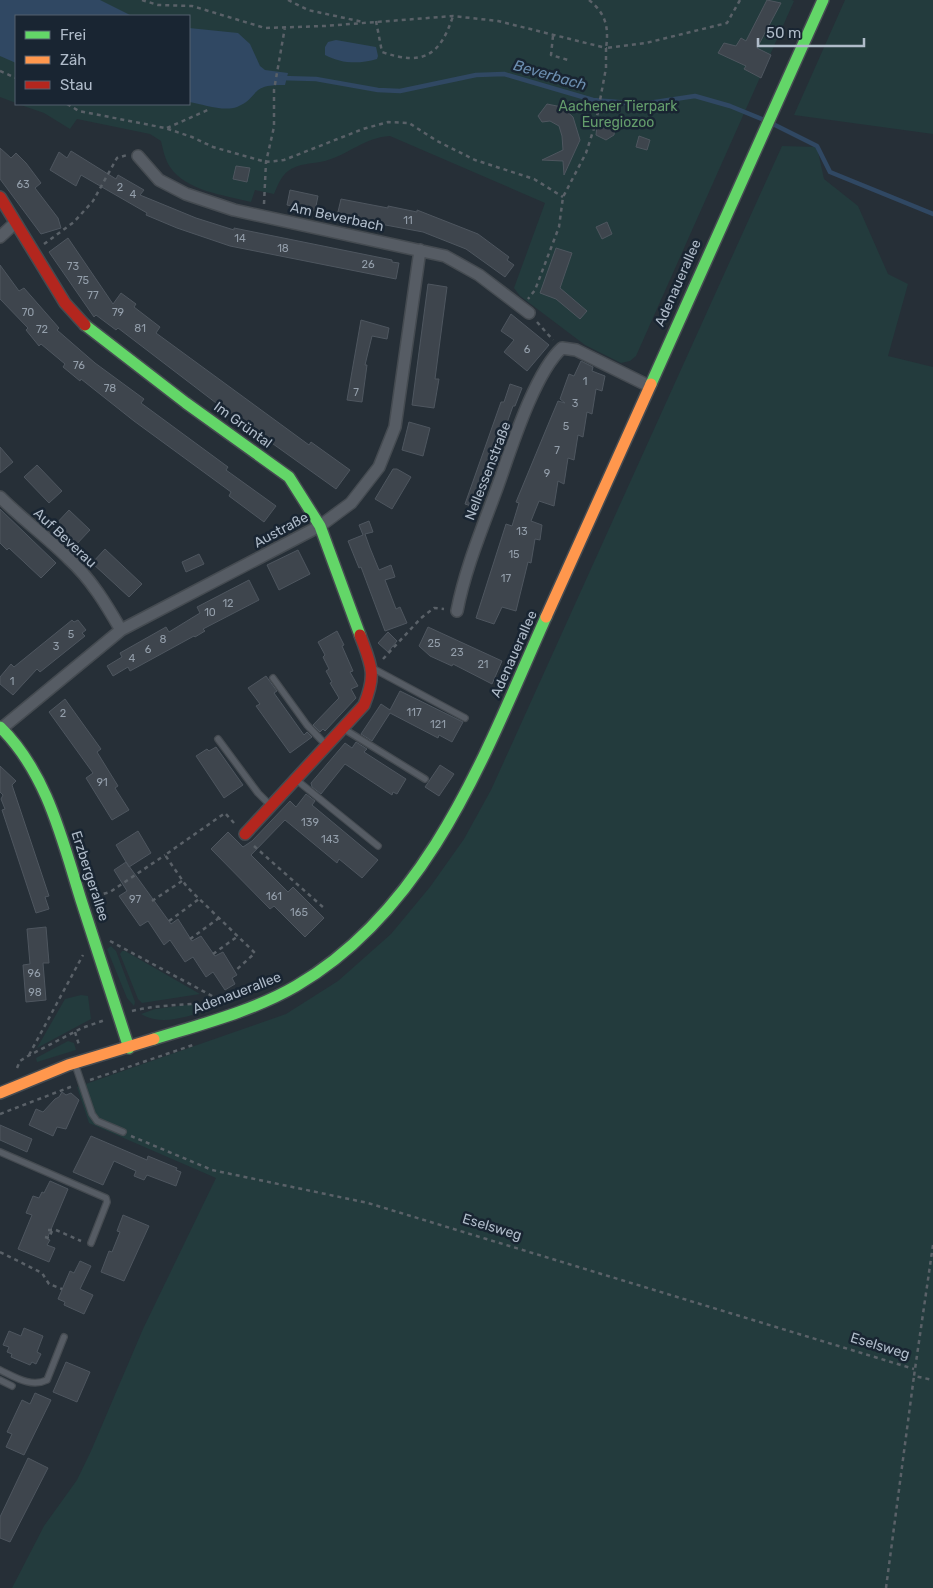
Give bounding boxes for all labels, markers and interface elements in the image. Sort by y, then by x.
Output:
legend [15,15,190,105]
scale bar [758,15,864,47]
text: 50 m [766,24,801,42]
text: Frei [60,26,86,44]
text: Zäh [60,51,86,69]
water label: Beverbach [511,56,589,94]
text: Stau [60,76,93,94]
park label: Aachener Tierpark Euregiozoo [559,98,678,131]
house number: 63 [16,178,30,191]
house number: 2 [117,181,123,194]
house number: 4 [130,188,137,201]
street label: Am Beverbach [289,199,385,235]
house number: 11 [403,214,413,227]
house number: 14 [234,232,246,245]
street label: Adenauerallee [651,237,705,329]
house number: 18 [277,242,289,255]
house number: 26 [361,258,375,271]
house number: 73 [67,260,80,273]
house number: 75 [77,274,90,287]
house number: 77 [87,289,99,302]
house number: 70 [22,306,34,319]
house number: 79 [112,306,124,319]
house number: 81 [134,322,146,335]
house number: 72 [36,323,48,336]
house number: 6 [524,343,531,356]
house number: 76 [73,359,85,372]
house number: 1 [583,375,587,388]
house number: 78 [104,382,116,395]
house number: 7 [353,386,359,399]
house number: 3 [572,397,579,410]
street label: Im Grüntal [211,398,275,452]
street label: Nellessenstraße [461,419,515,523]
house number: 5 [563,420,570,433]
house number: 7 [554,444,560,457]
house number: 9 [544,467,550,480]
street label: Auf Beverau [30,505,100,571]
street label: Austraße [251,508,311,551]
house number: 13 [516,525,528,538]
house number: 15 [508,548,520,561]
house number: 17 [501,572,512,585]
house number: 12 [222,597,234,610]
house number: 10 [204,606,216,619]
street label: Adenauerallee [487,608,541,700]
house number: 5 [68,628,75,641]
house number: 8 [160,633,167,646]
house number: 25 [428,637,441,650]
house number: 3 [53,640,60,653]
house number: 6 [145,643,152,656]
house number: 23 [450,646,464,659]
house number: 4 [129,652,136,665]
house number: 21 [477,658,489,671]
house number: 1 [10,675,14,688]
house number: 117 [406,706,422,719]
house number: 2 [60,707,66,720]
house number: 121 [430,718,446,731]
house number: 91 [96,776,108,789]
house number: 139 [301,816,319,829]
street label: Erzbergerallee [67,829,113,923]
house number: 143 [321,833,339,846]
house number: 161 [266,890,282,903]
house number: 97 [129,893,141,906]
house number: 165 [290,906,308,919]
house number: 96 [27,967,41,980]
street label: Adenauerallee [190,968,284,1018]
house number: 98 [28,986,42,999]
street label: Eselsweg [460,1210,524,1244]
street label: Eselsweg [848,1329,912,1363]

